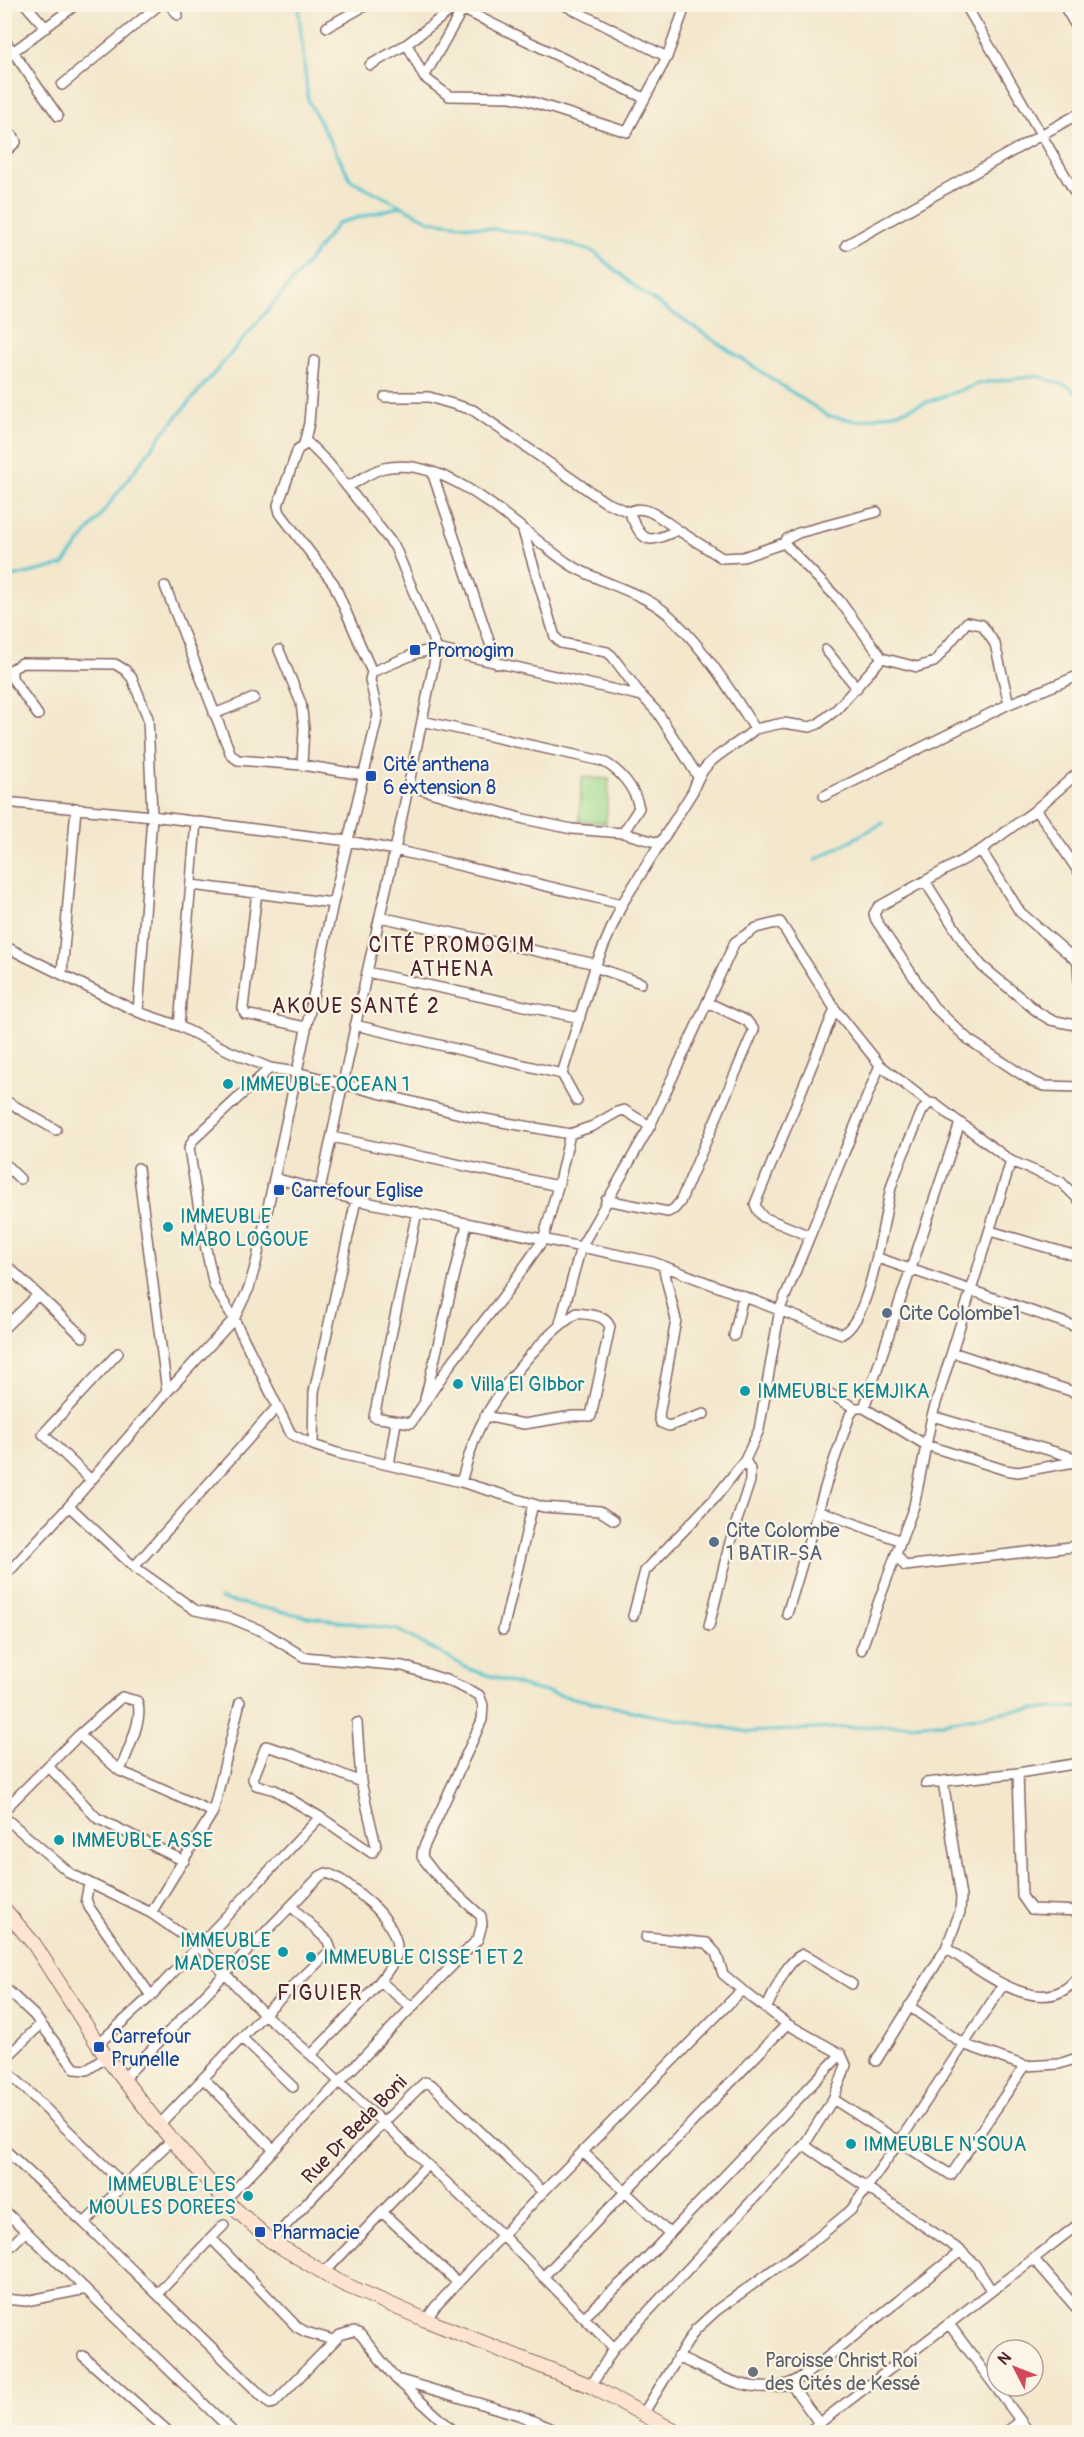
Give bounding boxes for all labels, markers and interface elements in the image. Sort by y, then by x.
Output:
place label: Promogim [427,638,514,663]
marker: Promogim [408,643,422,657]
place label: Cité anthena 6 extension 8 [383,752,496,800]
marker: Cité anthena 6 extension 8 [364,769,378,783]
district label: CITÉ PROMOGIM ATHENA [369,932,535,983]
district label: AKOUE SANTÉ 2 [272,993,440,1020]
place label: IMMEUBLE OCEAN 1 [240,1072,410,1097]
marker: IMMEUBLE OCEAN 1 [221,1077,235,1091]
place label: Carrefour Eglise [291,1178,423,1203]
marker: Carrefour Eglise [272,1183,286,1197]
place label: IMMEUBLE MABO LOGOUE [180,1204,309,1252]
marker: IMMEUBLE MABO LOGOUE [161,1220,175,1234]
place label: Cite Colombe1 [899,1301,1020,1326]
marker: Cite Colombe1 [880,1306,894,1320]
place label: Villa El GIbbor [470,1372,585,1397]
marker: Villa El GIbbor [451,1377,465,1391]
place label: IMMEUBLE KEMJIKA [757,1379,930,1404]
marker: IMMEUBLE KEMJIKA [738,1384,752,1398]
place label: Cite Colombe 1 BATIR-SA [726,1518,840,1566]
marker: Cite Colombe 1 BATIR-SA [707,1535,721,1549]
place label: IMMEUBLE ASSE [71,1828,213,1853]
marker: IMMEUBLE ASSE [52,1833,66,1847]
place label: IMMEUBLE MADEROSE [174,1928,271,1976]
marker: IMMEUBLE MADEROSE [276,1945,290,1959]
place label: IMMEUBLE CISSE 1 ET 2 [323,1945,524,1970]
marker: IMMEUBLE CISSE 1 ET 2 [304,1950,318,1964]
district label: FIGUIER [277,1980,363,2007]
place label: Carrefour Prunelle [111,2024,191,2072]
marker: Carrefour Prunelle [92,2040,106,2054]
street label: Rue Dr Beda Boni [296,2070,412,2189]
place label: IMMEUBLE N'SOUA [863,2132,1026,2157]
marker: IMMEUBLE N'SOUA [844,2137,858,2151]
place label: IMMEUBLE LES MOULES DOREES [89,2172,236,2220]
marker: IMMEUBLE LES MOULES DOREES [241,2189,255,2203]
place label: Pharmacie [272,2220,360,2245]
marker: Pharmacie [253,2225,267,2239]
north arrow [985,2338,1045,2398]
place label: Paroisse Christ Roi des Cités de Kessé [765,2348,921,2396]
text: N [994,2348,1016,2369]
marker: Paroisse Christ Roi des Cités de Kessé [746,2365,760,2379]

